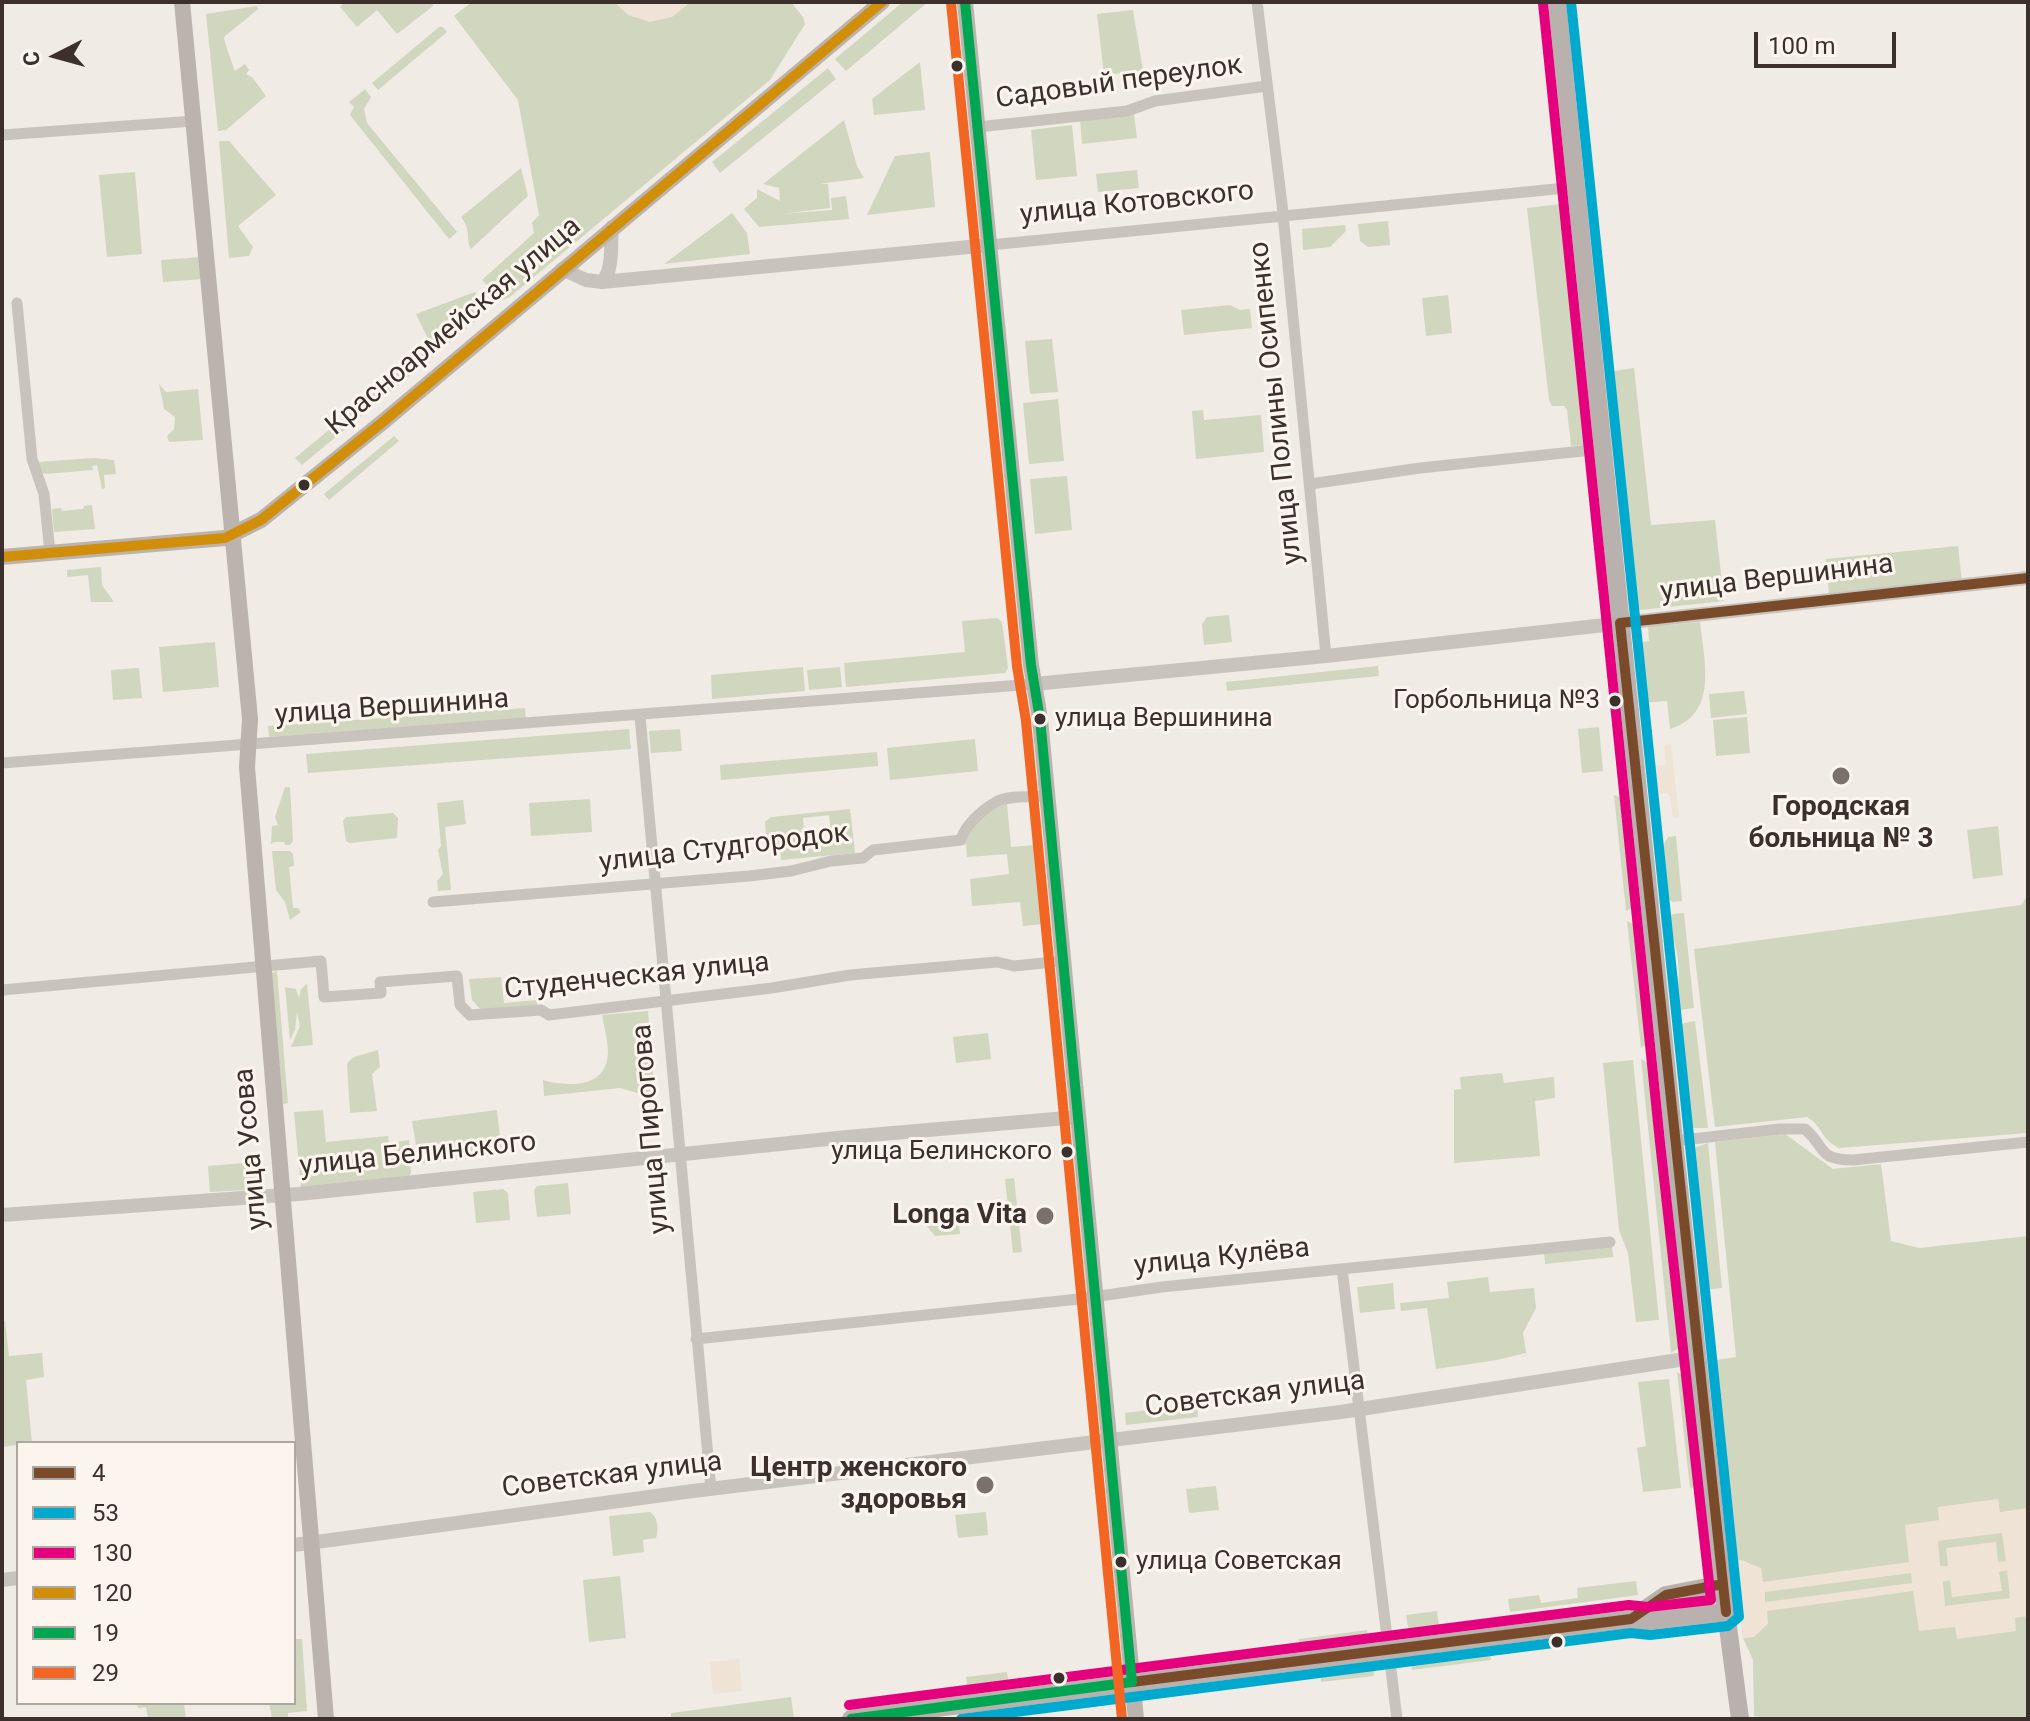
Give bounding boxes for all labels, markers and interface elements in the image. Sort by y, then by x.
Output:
north arrow [16,16,96,96]
scale bar [1758,16,1900,66]
text: 100 m [1768,32,1835,60]
street label: Садовый переулок [994,49,1244,117]
text: С [18,50,45,67]
unlabelled marker [949,58,965,74]
street label: улица Котовского [1018,175,1256,233]
street label: Красноармейская улица [320,211,588,443]
street label: улица Полины Осипенко [1243,240,1311,566]
unlabelled marker [296,477,312,493]
street label: улица Вершинина [1659,548,1895,610]
street label: улица Вершинина [274,683,510,733]
place label: Горбольница №3 [1393,685,1600,717]
marker: Горбольница №3 [1607,693,1623,709]
place label: улица Вершинина [1055,703,1273,735]
marker: улица Вершинина [1032,711,1048,727]
marker: Городская больница № 3 [1830,765,1852,787]
place label: Городская больница № 3 [1748,791,1934,857]
street label: улица Студгородок [597,817,851,881]
street label: Студенческая улица [503,946,771,1008]
street label: улица Пирогова [626,1023,678,1235]
street label: улица Усова [228,1067,276,1231]
street label: улица Белинского [298,1126,538,1184]
place label: улица Белинского [831,1136,1052,1168]
marker: улица Белинского [1059,1144,1075,1160]
place label: Longa Vita [892,1199,1027,1233]
marker: Longa Vita [1034,1205,1056,1227]
street label: улица Кулёва [1133,1232,1311,1284]
street label: Советская улица [1143,1365,1367,1425]
legend [16,1441,296,1705]
street label: Советская улица [500,1446,724,1506]
place label: Центр женского здоровья [750,1452,967,1518]
text: 4 [92,1459,106,1487]
marker: Центр женского здоровья [974,1474,996,1496]
text: 53 [92,1499,119,1527]
text: 130 [92,1539,132,1567]
place label: улица Советская [1136,1546,1342,1578]
marker: улица Советская [1113,1554,1129,1570]
text: 120 [92,1579,132,1607]
text: 19 [92,1619,119,1647]
unlabelled marker [1549,1634,1565,1650]
text: 29 [92,1659,119,1687]
unlabelled marker [1051,1670,1067,1686]

